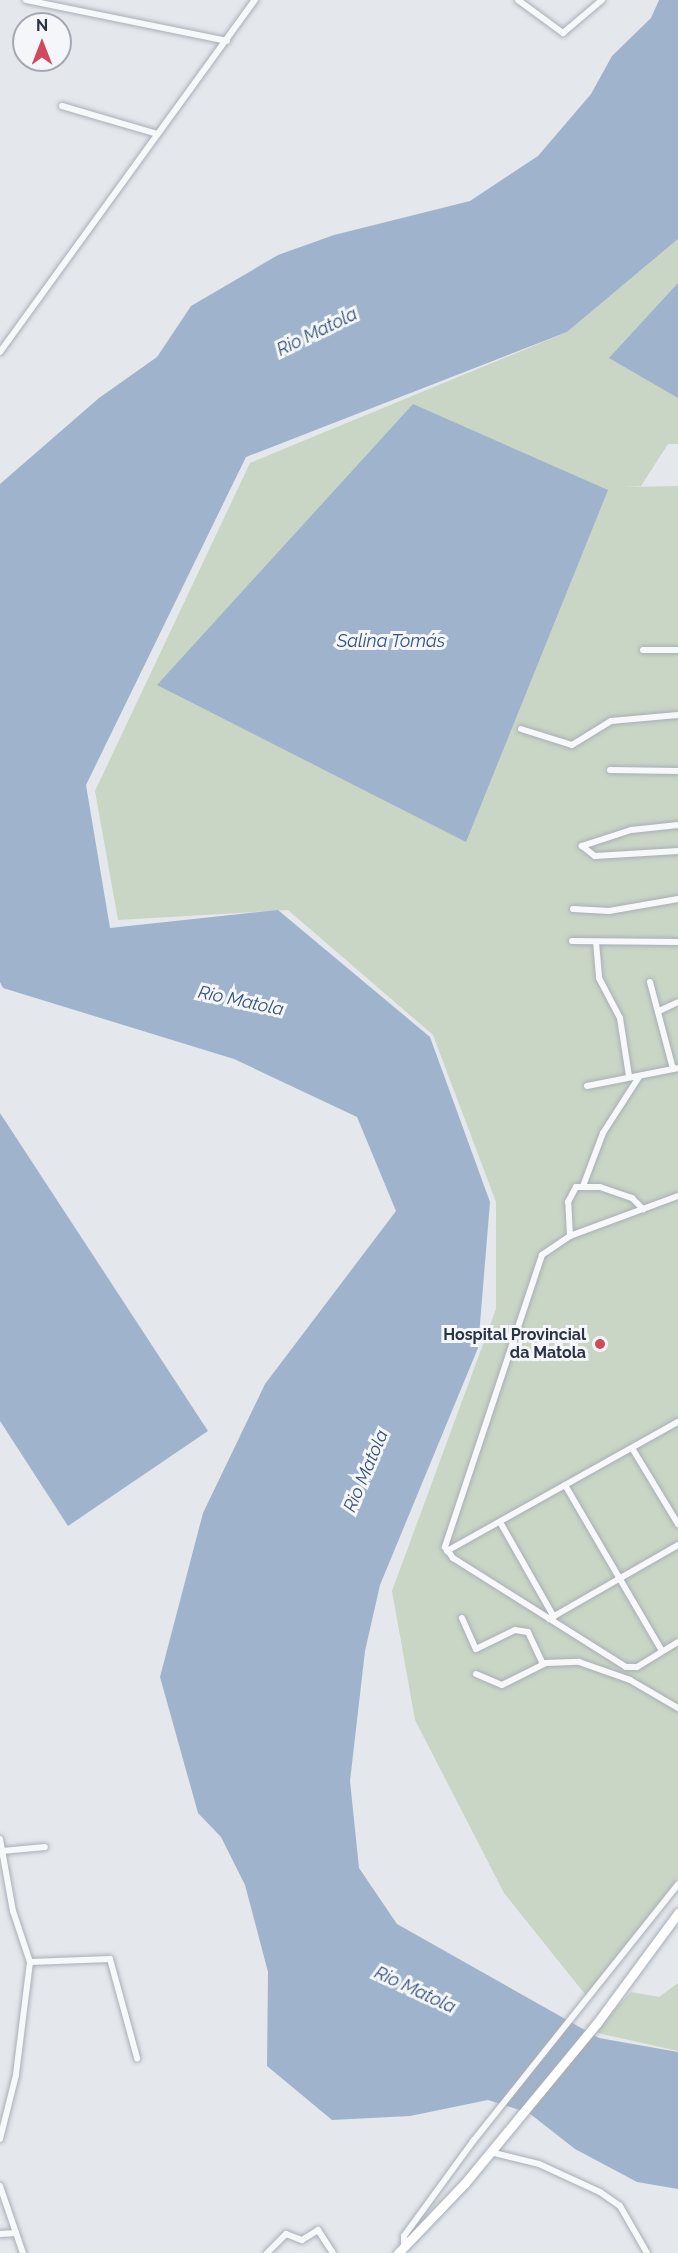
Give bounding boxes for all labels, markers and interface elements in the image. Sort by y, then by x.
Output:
north arrow [12,12,72,72]
text: N [36,16,48,35]
water label: Rio Matola [273,303,361,361]
water label: Salina Tomás [336,630,446,652]
water label: Rio Matola [196,981,286,1021]
place label: Hospital Provincial da Matola [443,1325,586,1363]
marker: Hospital Provincial da Matola [591,1335,609,1353]
water label: Rio Matola [339,1427,393,1515]
water label: Rio Matola [371,1962,459,2018]

